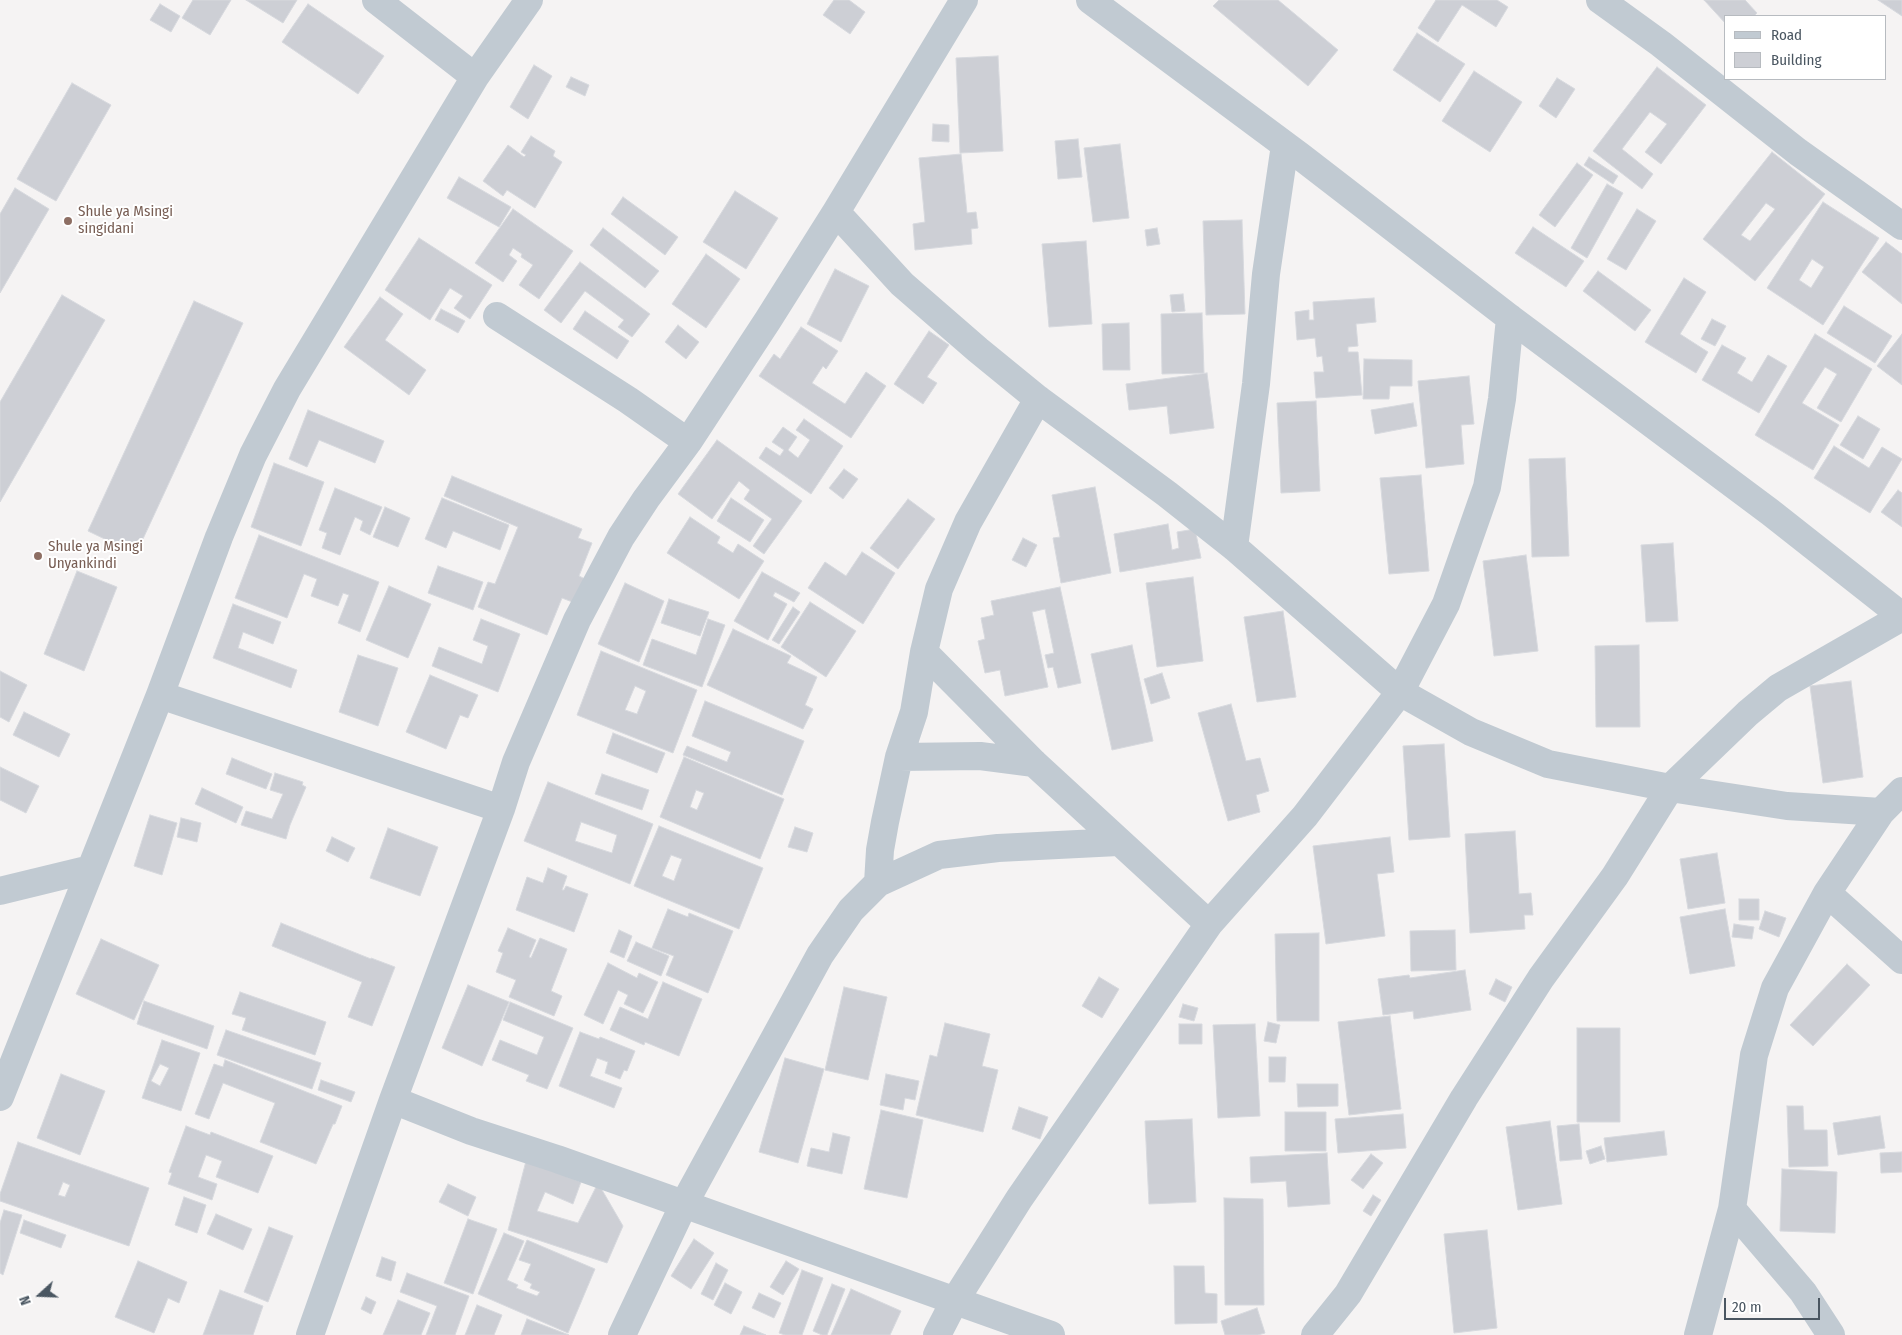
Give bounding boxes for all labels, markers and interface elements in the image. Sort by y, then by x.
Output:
legend [1724,15,1887,80]
text: Road [1771,26,1802,44]
text: Building [1771,51,1822,69]
place label: Shule ya Msingi singidani [78,203,173,238]
marker: Shule ya Msingi singidani [62,215,74,227]
place label: Shule ya Msingi Unyankindi [48,538,143,573]
marker: Shule ya Msingi Unyankindi [32,550,44,562]
north arrow [15,1270,65,1320]
scale bar [1727,1288,1823,1320]
text: N [16,1293,35,1307]
text: 20 m [1732,1298,1762,1316]

